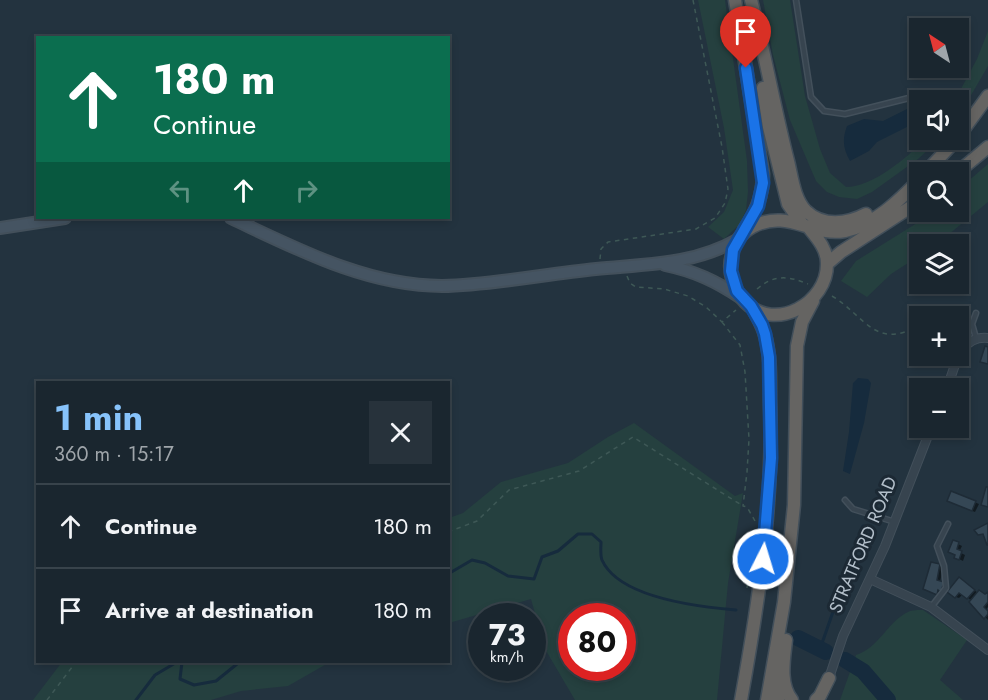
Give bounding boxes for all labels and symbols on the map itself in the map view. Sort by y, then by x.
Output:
pin [720,6,771,68]
north arrow [909,18,969,78]
street label: STRATFORD ROAD [822,473,904,617]
position arrow [731,527,795,591]
speed limit sign: 80 [558,603,636,681]

